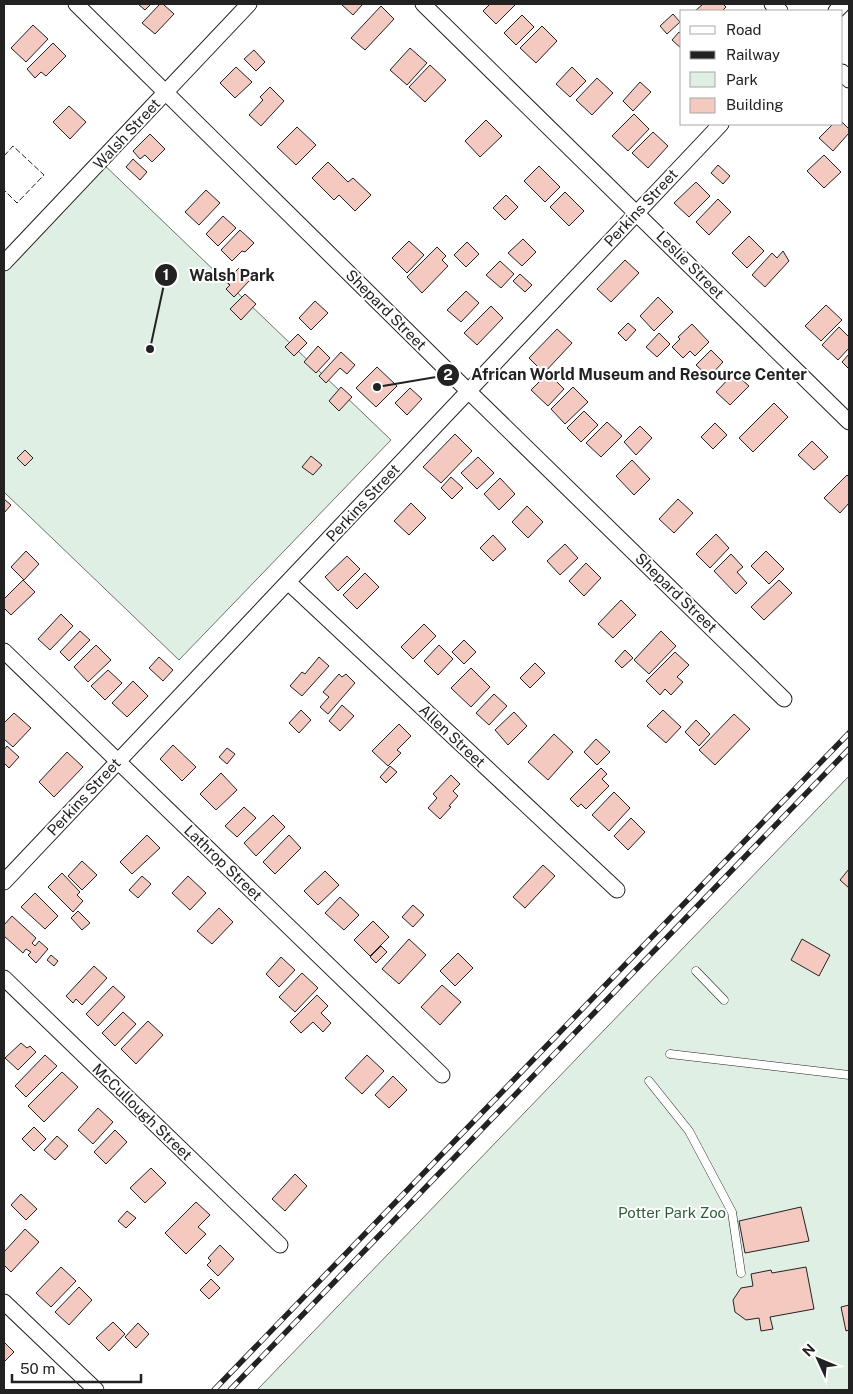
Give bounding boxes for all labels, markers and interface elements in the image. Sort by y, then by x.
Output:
legend [680,10,843,125]
text: Road [726,21,762,38]
text: Railway [726,46,780,63]
text: Park [726,71,758,88]
street label: Walsh Street [90,95,164,172]
text: Building [726,96,784,113]
street label: Perkins Street [600,165,681,250]
street label: Leslie Street [653,227,728,302]
callout: Walsh Park [154,259,284,290]
text: 1 [163,266,169,283]
text: Walsh Park [189,266,275,285]
street label: Shepard Street [343,266,430,353]
callout: African World Museum and Resource Center [436,359,817,390]
text: African World Museum and Resource Center [471,365,807,384]
text: 2 [443,366,453,383]
street label: Perkins Street [322,460,403,545]
street label: Shepard Street [632,550,721,636]
street label: Allen Street [416,701,489,771]
street label: Perkins Street [43,754,124,839]
street label: Lathrop Street [181,821,266,904]
street label: McCullough Street [89,1060,196,1164]
park label: Potter Park Zoo [618,1204,726,1221]
north arrow [793,1334,843,1384]
text: N [799,1340,818,1359]
scale bar [12,1352,141,1384]
text: 50 m [20,1360,55,1377]

